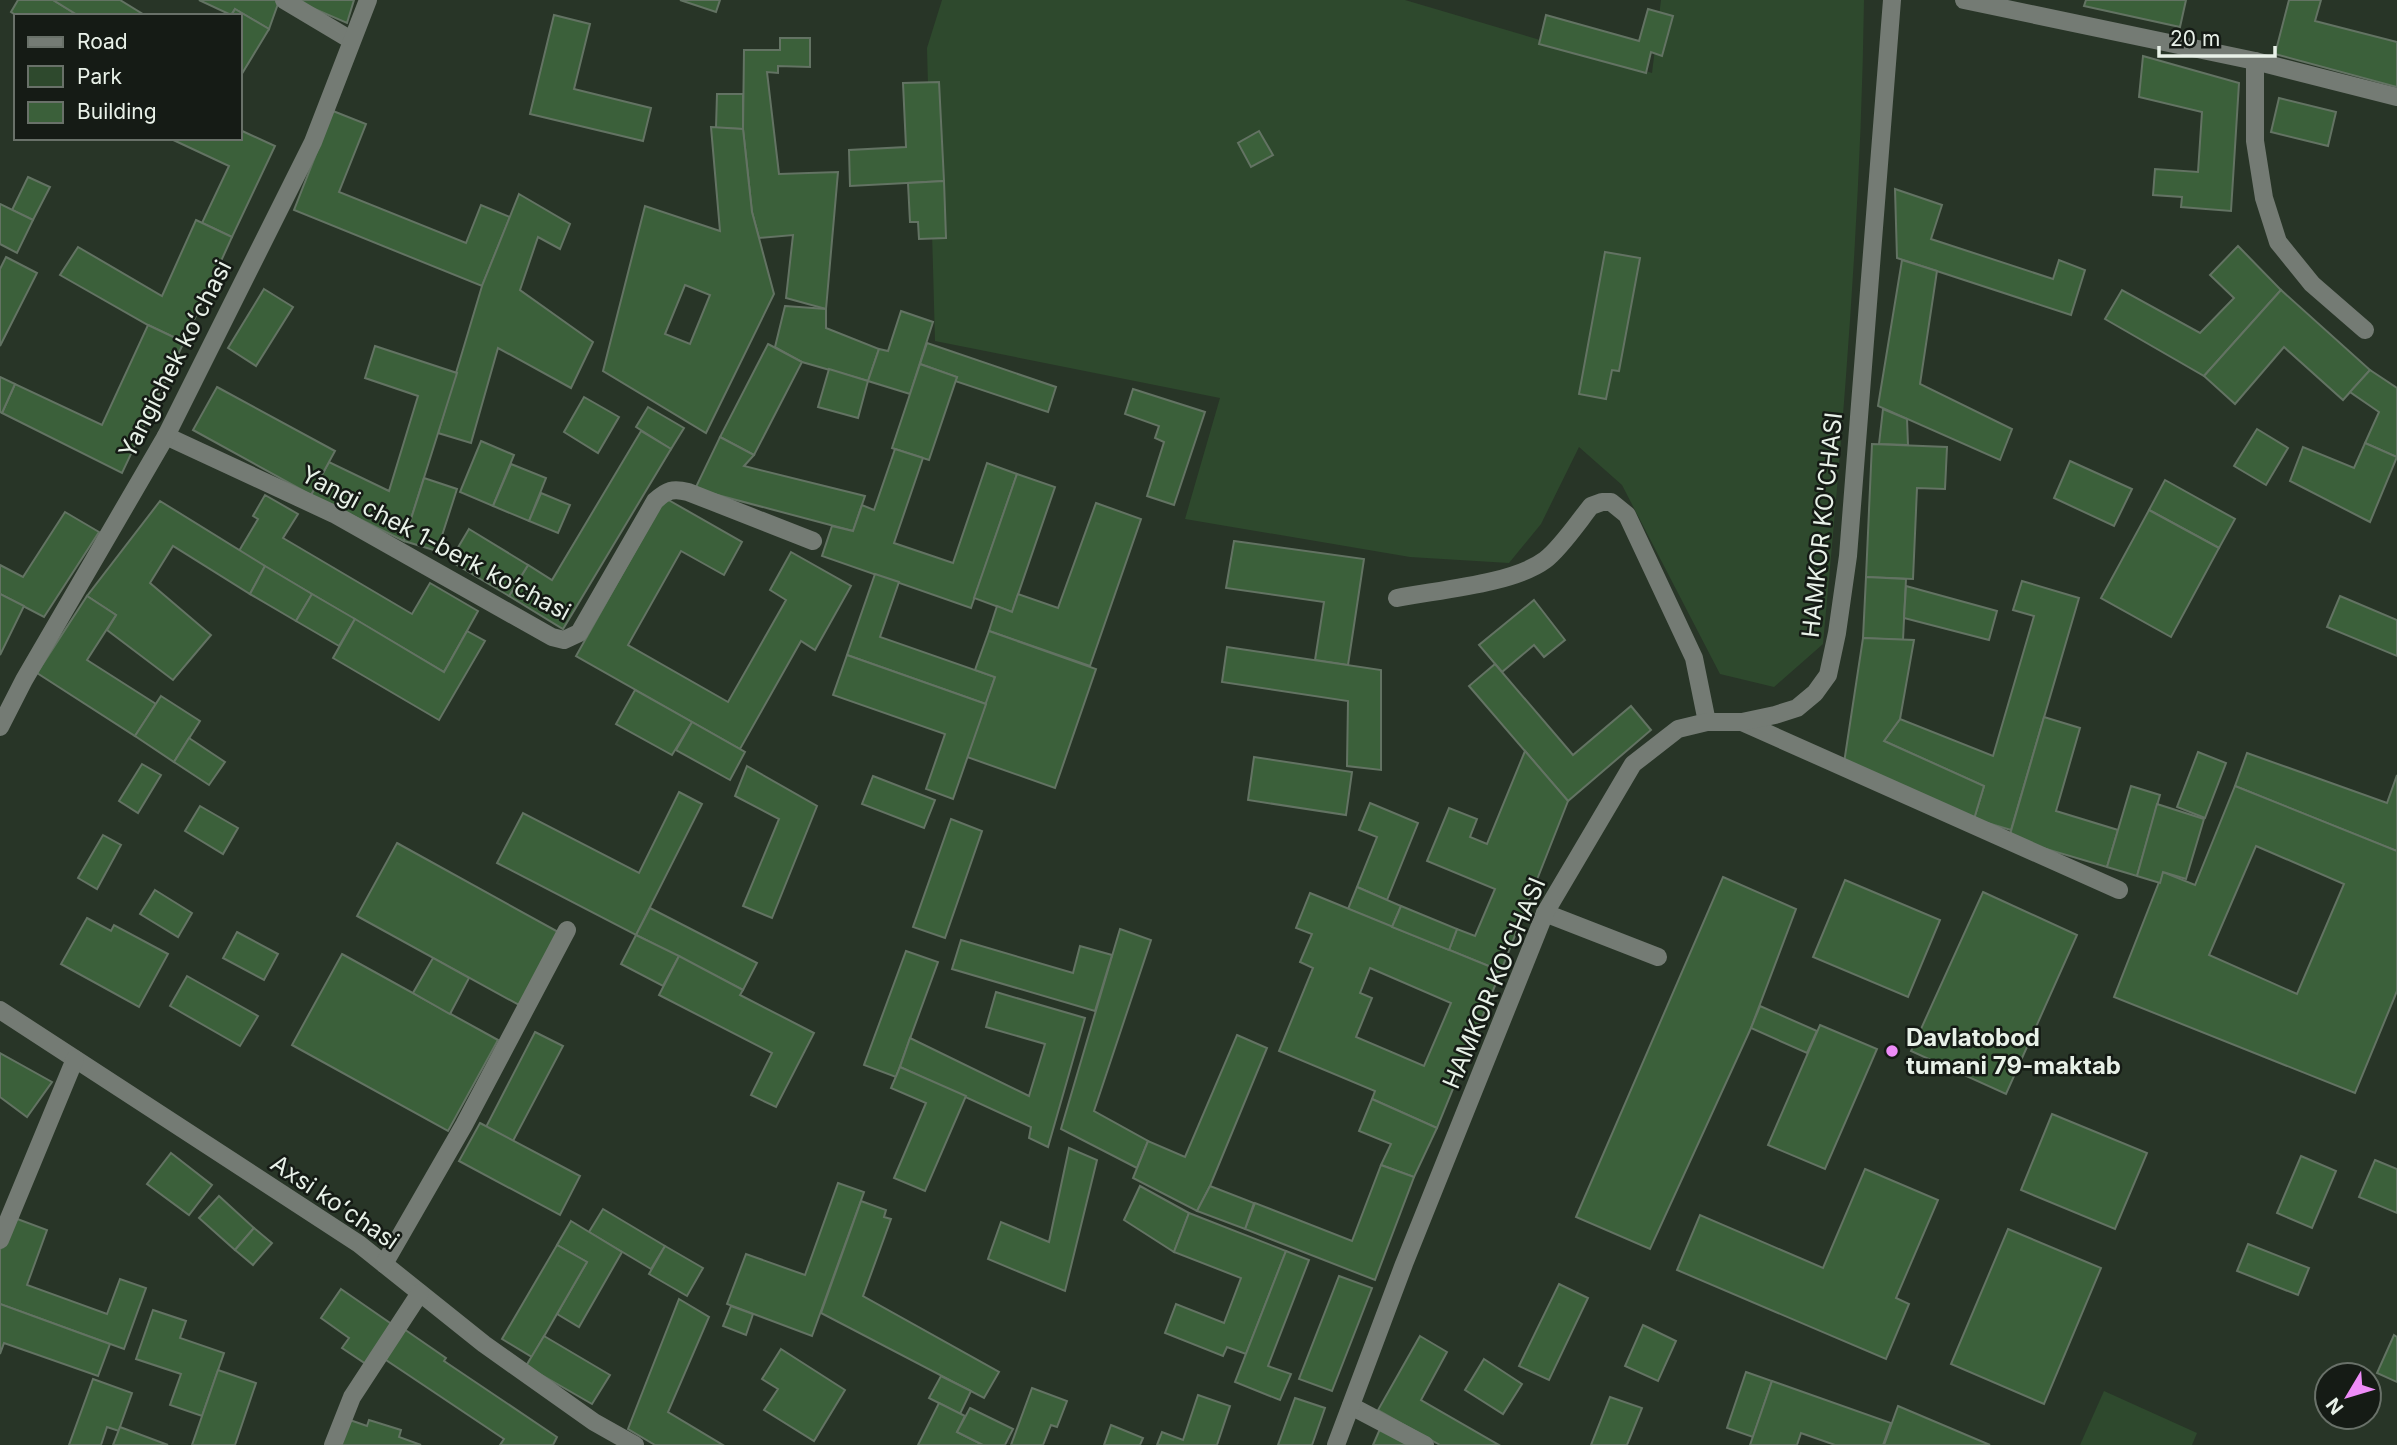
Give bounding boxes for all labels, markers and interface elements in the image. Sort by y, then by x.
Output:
legend [14,14,242,140]
scale bar [2159,14,2274,58]
text: 20 m [2170,26,2220,51]
text: Road [77,29,128,54]
text: Park [77,64,122,89]
text: Building [77,99,157,124]
street label: Yangichek koʻchasi [113,255,237,463]
street label: HAMKOR KO'CHASI [1796,411,1848,639]
street label: Yangi chek 1-berk koʼchasi [296,459,576,627]
street label: HAMKOR KO'CHASI [1436,873,1552,1093]
place label: Davlatobod tumani 79-maktab [1906,1023,2121,1080]
marker: Davlatobod tumani 79-maktab [1884,1043,1900,1059]
street label: Axsi koʻchasi [265,1149,405,1255]
north arrow [2313,1361,2383,1431]
text: N [2321,1393,2349,1419]

